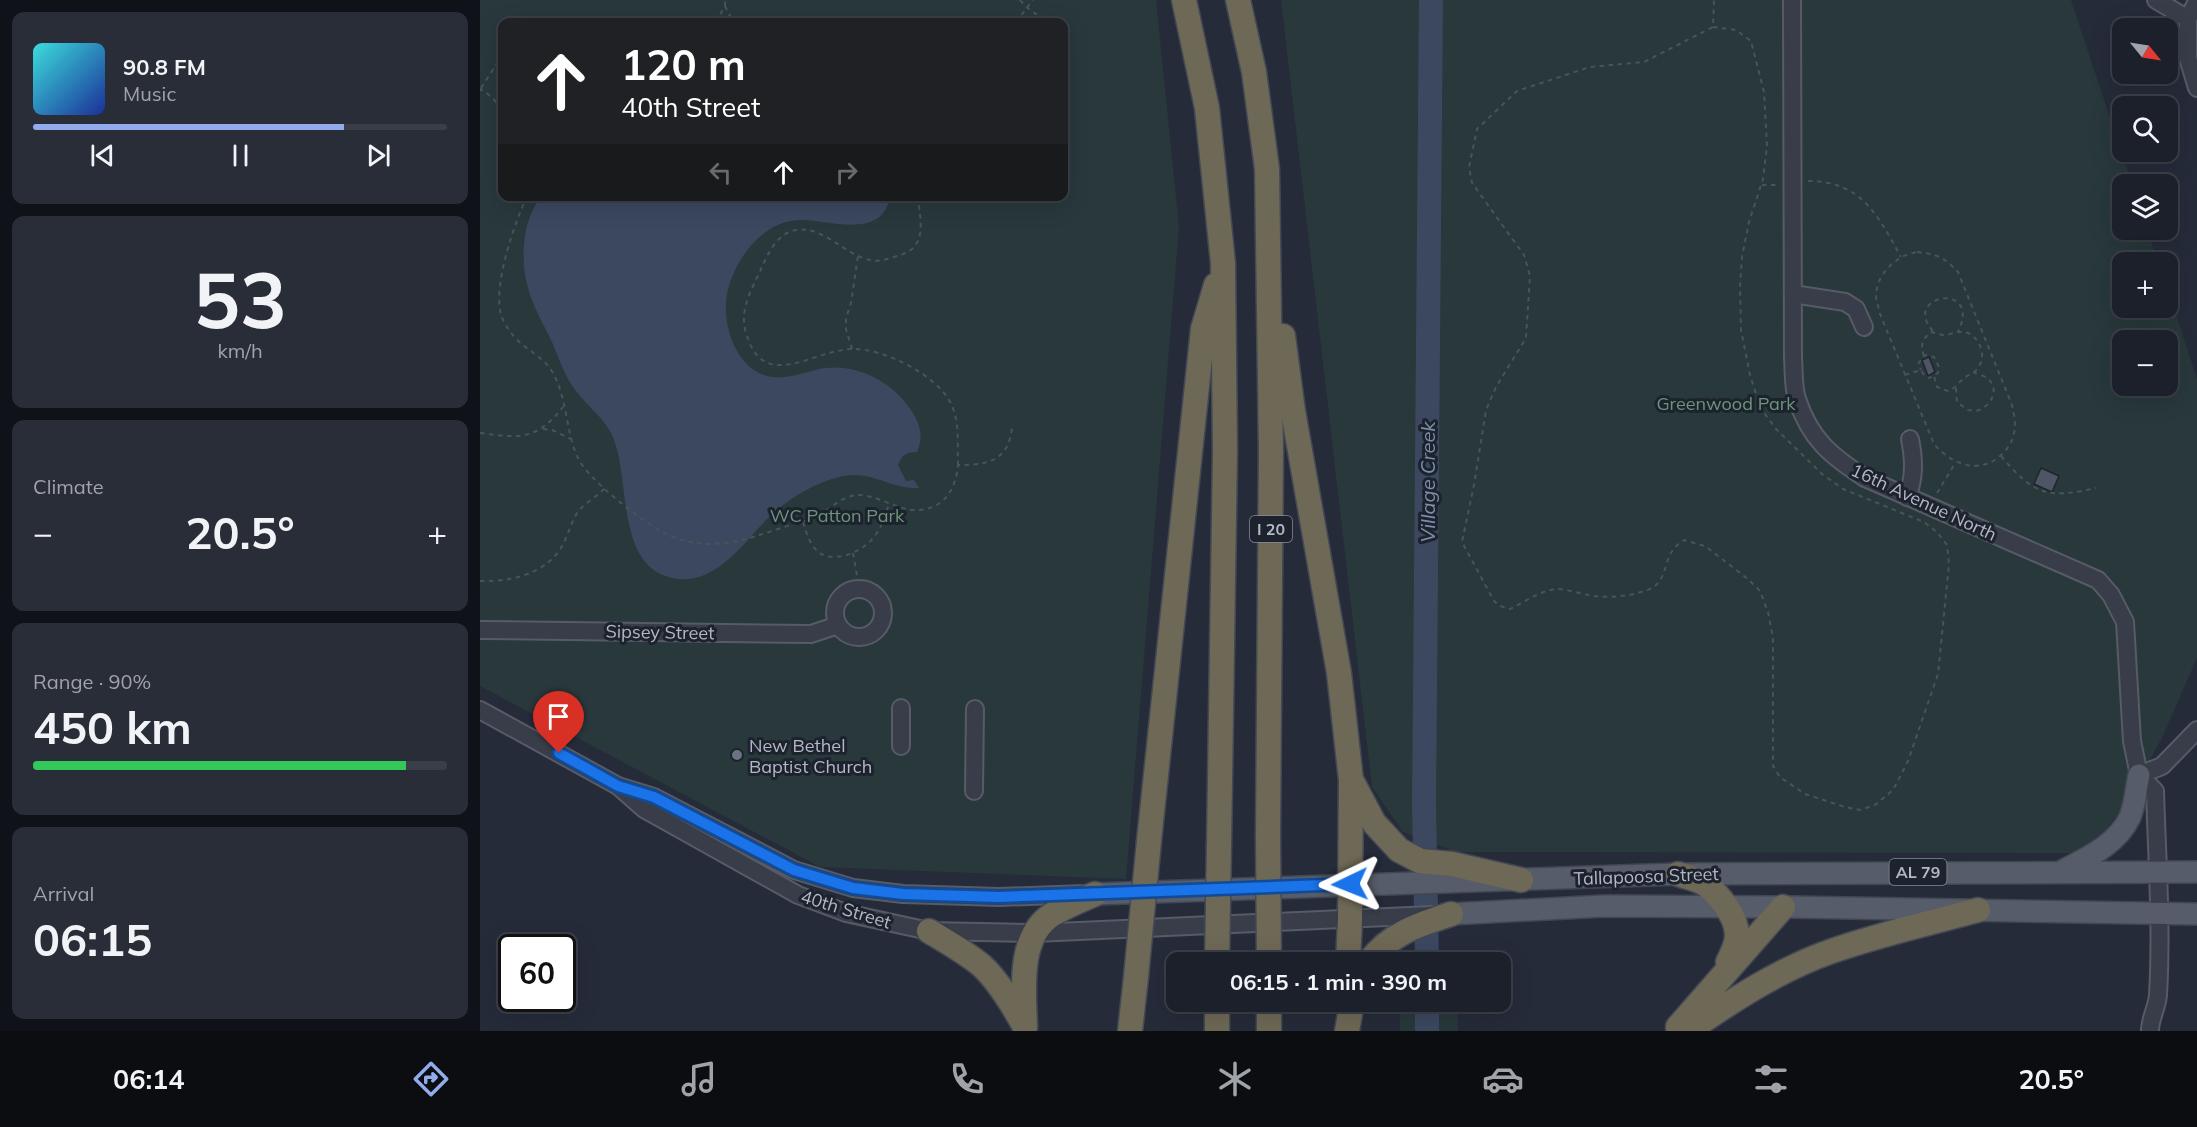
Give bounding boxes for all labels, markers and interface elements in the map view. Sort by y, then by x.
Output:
north arrow [2112,18,2178,84]
map controls [2112,18,2178,396]
text: 120 m [621,38,746,91]
icon: ahead [522,42,600,120]
text: 90.8 FM [123,53,206,81]
text: Music [123,81,176,106]
text: 40th Street [621,90,760,124]
button: search [2112,96,2178,162]
icon: previous [86,139,119,172]
icon: pause [224,139,257,172]
icon: next [362,139,395,172]
icon: left [704,156,737,189]
icon: ahead [767,156,800,189]
icon: right [830,156,863,189]
button: layers [2112,174,2178,240]
text: 53 [193,250,287,348]
button: + [2112,252,2178,318]
button: − [2112,330,2178,396]
text: km/h [217,338,263,363]
park label: Greenwood Park [1656,392,1796,415]
water label: Village Creek [1415,421,1440,543]
street label: 16th Avenue North [1847,458,2001,546]
text: Climate [33,474,104,499]
text: 20.5° [185,504,295,560]
park label: WC Patton Park [770,504,905,527]
text: − [33,512,53,553]
text: + [427,512,447,553]
road number: I 20 [1250,516,1292,542]
street label: Sipsey Street [605,620,715,644]
text: Range · 90% [33,669,151,694]
pin [533,691,584,753]
text: 450 km [33,699,192,755]
icon: arrive [542,700,575,733]
place label: New Bethel Baptist Church [749,734,872,778]
marker: New Bethel Baptist Church [730,748,744,762]
position arrow [1318,852,1382,916]
road number: AL 79 [1890,859,1946,885]
street label: Tallapoosa Street [1573,862,1719,890]
text: Arrival [33,881,94,906]
street label: 40th Street [798,884,894,934]
text: 06:15 [33,911,152,967]
speed limit sign: 60 [498,934,576,1012]
text: 06:15 · 1 min · 390 m [1230,968,1447,996]
icon: directions [410,1058,452,1100]
icon: music [678,1058,720,1100]
icon: phone [946,1058,988,1100]
icon: climate [1214,1058,1256,1100]
icon: car [1482,1058,1524,1100]
icon: filters [1750,1058,1792,1100]
text: 06:14 [113,1062,184,1096]
text: 20.5° [2018,1062,2084,1096]

